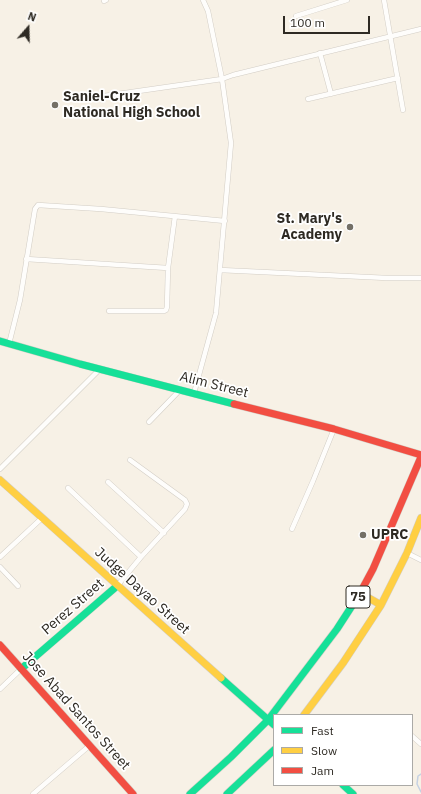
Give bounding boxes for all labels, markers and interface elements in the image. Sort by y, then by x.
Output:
north arrow [8,8,48,48]
scale bar [285,8,372,34]
text: N [26,9,38,25]
text: 100 m [290,15,325,30]
place label: Saniel-Cruz National High School [63,89,200,122]
marker: Saniel-Cruz National High School [50,100,60,110]
place label: St. Mary's Academy [277,211,342,244]
marker: St. Mary's Academy [345,222,355,232]
street label: Alim Street [178,368,250,402]
place label: UPRC [371,527,408,543]
marker: UPRC [358,530,368,540]
street label: Judge Dayao Street [91,544,193,638]
street label: Perez Street [39,575,107,639]
road number: 75 [346,586,370,608]
street label: Jose Abad Santos Street [18,648,134,774]
legend [273,714,413,786]
text: Fast [311,723,334,738]
text: Slow [311,743,337,758]
text: Jam [311,763,334,778]

